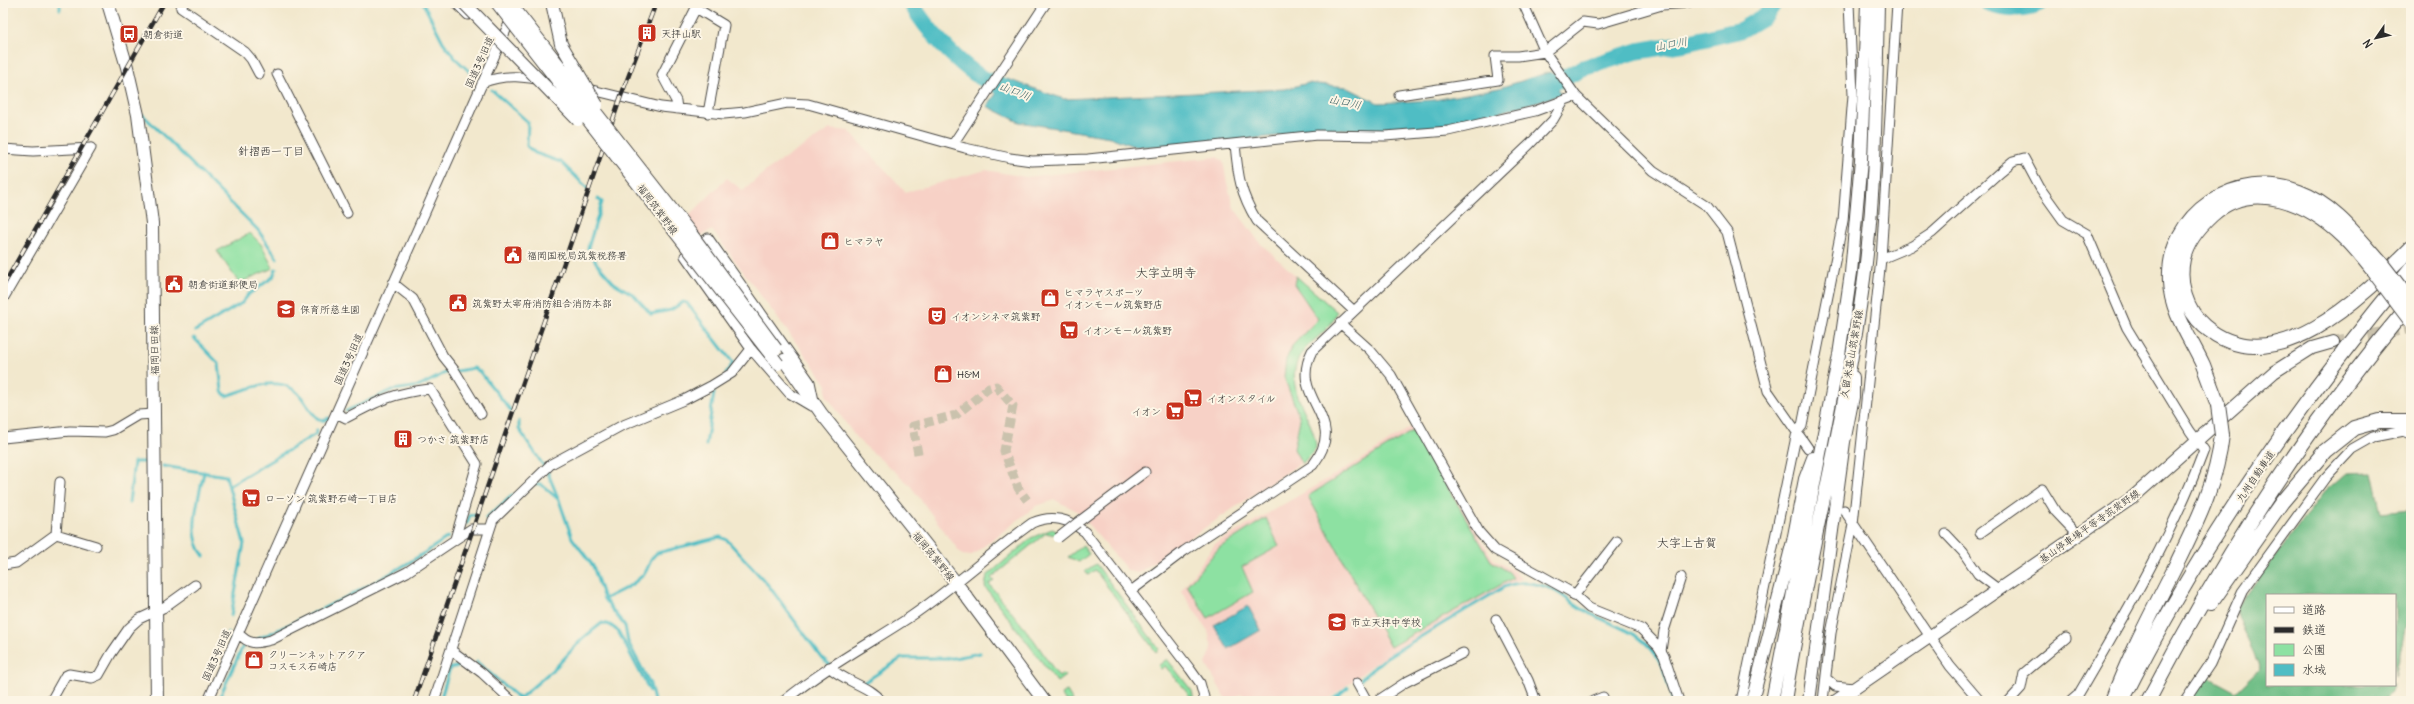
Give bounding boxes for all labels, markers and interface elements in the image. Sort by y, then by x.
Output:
north arrow [2356,18,2396,58]
building icon: 天拝山駅 [636,22,658,44]
bus stop icon: 朝倉街道 [118,23,140,45]
place label: 天拝山駅 [661,27,701,40]
place label: 朝倉街道 [143,28,183,41]
street label: 国道3号旧道 [462,34,497,90]
water label: 山口川 [1653,34,1689,54]
text: N [2360,37,2376,51]
water label: 山口川 [997,79,1033,103]
water label: 山口川 [1327,92,1363,112]
district label: 針摺西一丁目 [238,144,304,158]
street label: 福岡筑紫野線 [634,181,681,237]
shop icon: ヒマラヤ [819,230,841,252]
place label: ヒマラヤ [844,235,884,248]
public building icon: 福岡国税局筑紫税務署 [502,244,524,266]
place label: 福岡国税局筑紫税務署 [527,249,627,262]
district label: 大字立明寺 [1136,265,1196,280]
public building icon: 朝倉街道郵便局 [163,273,185,295]
place label: 朝倉街道郵便局 [188,278,258,291]
place label: ヒマラヤスポーツ イオンモール筑紫野店 [1064,286,1163,311]
shop icon: ヒマラヤスポーツ イオンモール筑紫野店 [1039,287,1061,309]
public building icon: 筑紫野太宰府消防組合消防本部 [447,292,469,314]
place label: 筑紫野太宰府消防組合消防本部 [472,297,612,310]
school or university icon: 保育所慈生園 [275,298,297,320]
place label: 保育所慈生園 [300,303,360,316]
theatre icon: イオンシネマ筑紫野 [926,305,948,327]
street label: 久留米基山筑紫野線 [1837,309,1866,400]
place label: イオンシネマ筑紫野 [951,310,1041,323]
supermarket icon: イオンモール筑紫野 [1058,319,1080,341]
place label: イオンモール筑紫野 [1083,324,1172,337]
street label: 福岡日田線 [148,325,161,375]
street label: 国道3号旧道 [331,331,366,387]
shop icon: H&M [932,363,954,385]
place label: H&M [957,368,980,381]
supermarket icon: イオンスタイル [1182,387,1204,409]
place label: イオンスタイル [1207,392,1276,405]
supermarket icon: イオン [1164,400,1186,422]
place label: イオン [1131,405,1161,418]
building icon: つかさ 筑紫野店 [392,428,414,450]
place label: つかさ 筑紫野店 [417,433,489,446]
street label: 九州自動車道 [2233,448,2278,505]
supermarket icon: ローソン 筑紫野石崎一丁目店 [240,487,262,509]
street label: 基山停車場平等寺筑紫野線 [2036,487,2142,566]
place label: ローソン 筑紫野石崎一丁目店 [265,492,397,505]
street label: 福岡筑紫野線 [910,529,958,584]
district label: 大字上古賀 [1657,535,1717,550]
legend [2266,594,2396,686]
text: 道路 [2302,602,2326,617]
school or university icon: 市立天拝中学校 [1326,611,1348,633]
place label: 市立天拝中学校 [1351,616,1421,629]
text: 鉄道 [2302,622,2326,637]
street label: 国道3号旧道 [199,627,234,683]
text: 公園 [2302,642,2326,657]
place label: クリーンネットアクア コスモス石崎店 [268,648,366,673]
shop icon: クリーンネットアクア コスモス石崎店 [243,649,265,671]
text: 水域 [2302,662,2326,677]

